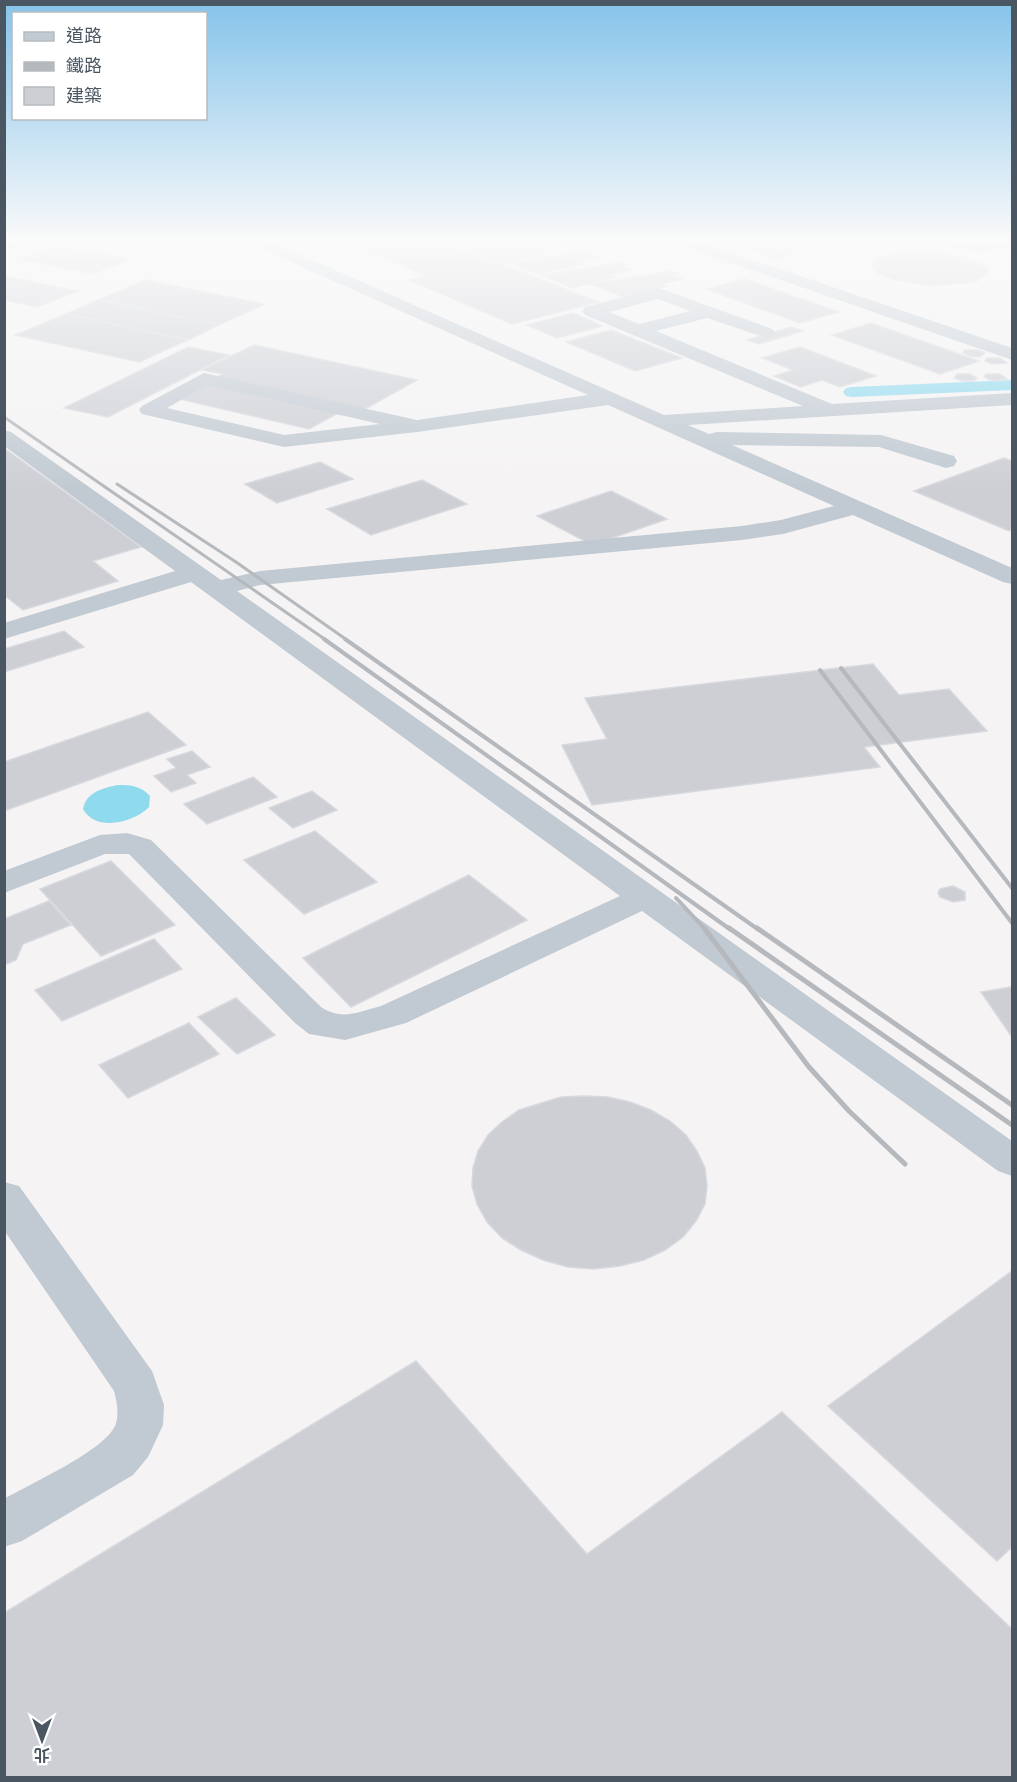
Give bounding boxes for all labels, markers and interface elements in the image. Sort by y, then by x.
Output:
legend [12,12,207,120]
text: 道路 [66,24,102,47]
text: 鐵路 [66,54,102,77]
text: 建築 [66,84,102,107]
north arrow [12,1710,72,1770]
text: 北 [34,1745,50,1765]

